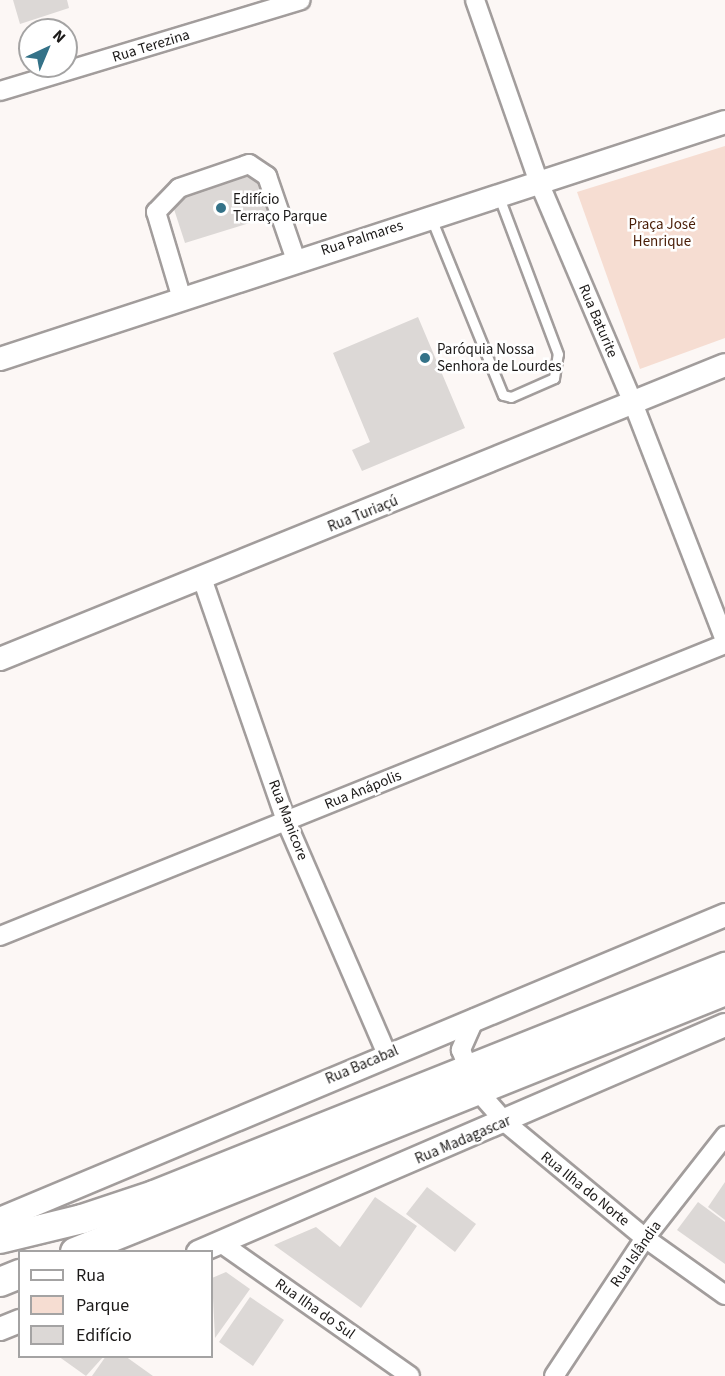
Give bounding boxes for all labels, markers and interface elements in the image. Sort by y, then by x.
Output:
north arrow [18,18,78,78]
text: N [48,25,71,48]
street label: Rua Terezina [110,26,192,66]
place label: Edifício Terraço Parque [233,190,327,225]
marker: Edifício Terraço Parque [214,201,228,215]
park label: Praça José Henrique [628,215,696,250]
street label: Rua Palmares [319,216,405,260]
street label: Rua Baturite [575,282,621,360]
place label: Paróquia Nossa Senhora de Lourdes [437,340,562,375]
marker: Paróquia Nossa Senhora de Lourdes [418,351,432,365]
street label: Rua Turiaçú [325,492,401,536]
street label: Rua Anápolis [322,766,404,814]
street label: Rua Manicore [264,777,312,863]
street label: Rua Bacabal [323,1042,401,1088]
street label: Rua Madagascar [412,1112,514,1168]
street label: Rua Ilha do Norte [537,1148,633,1230]
street label: Rua Islândia [607,1217,665,1291]
legend [18,1250,213,1358]
text: Rua [76,1263,105,1288]
street label: Rua Ilha do Sul [272,1275,358,1343]
text: Parque [76,1293,129,1318]
text: Edifício [76,1323,132,1348]

